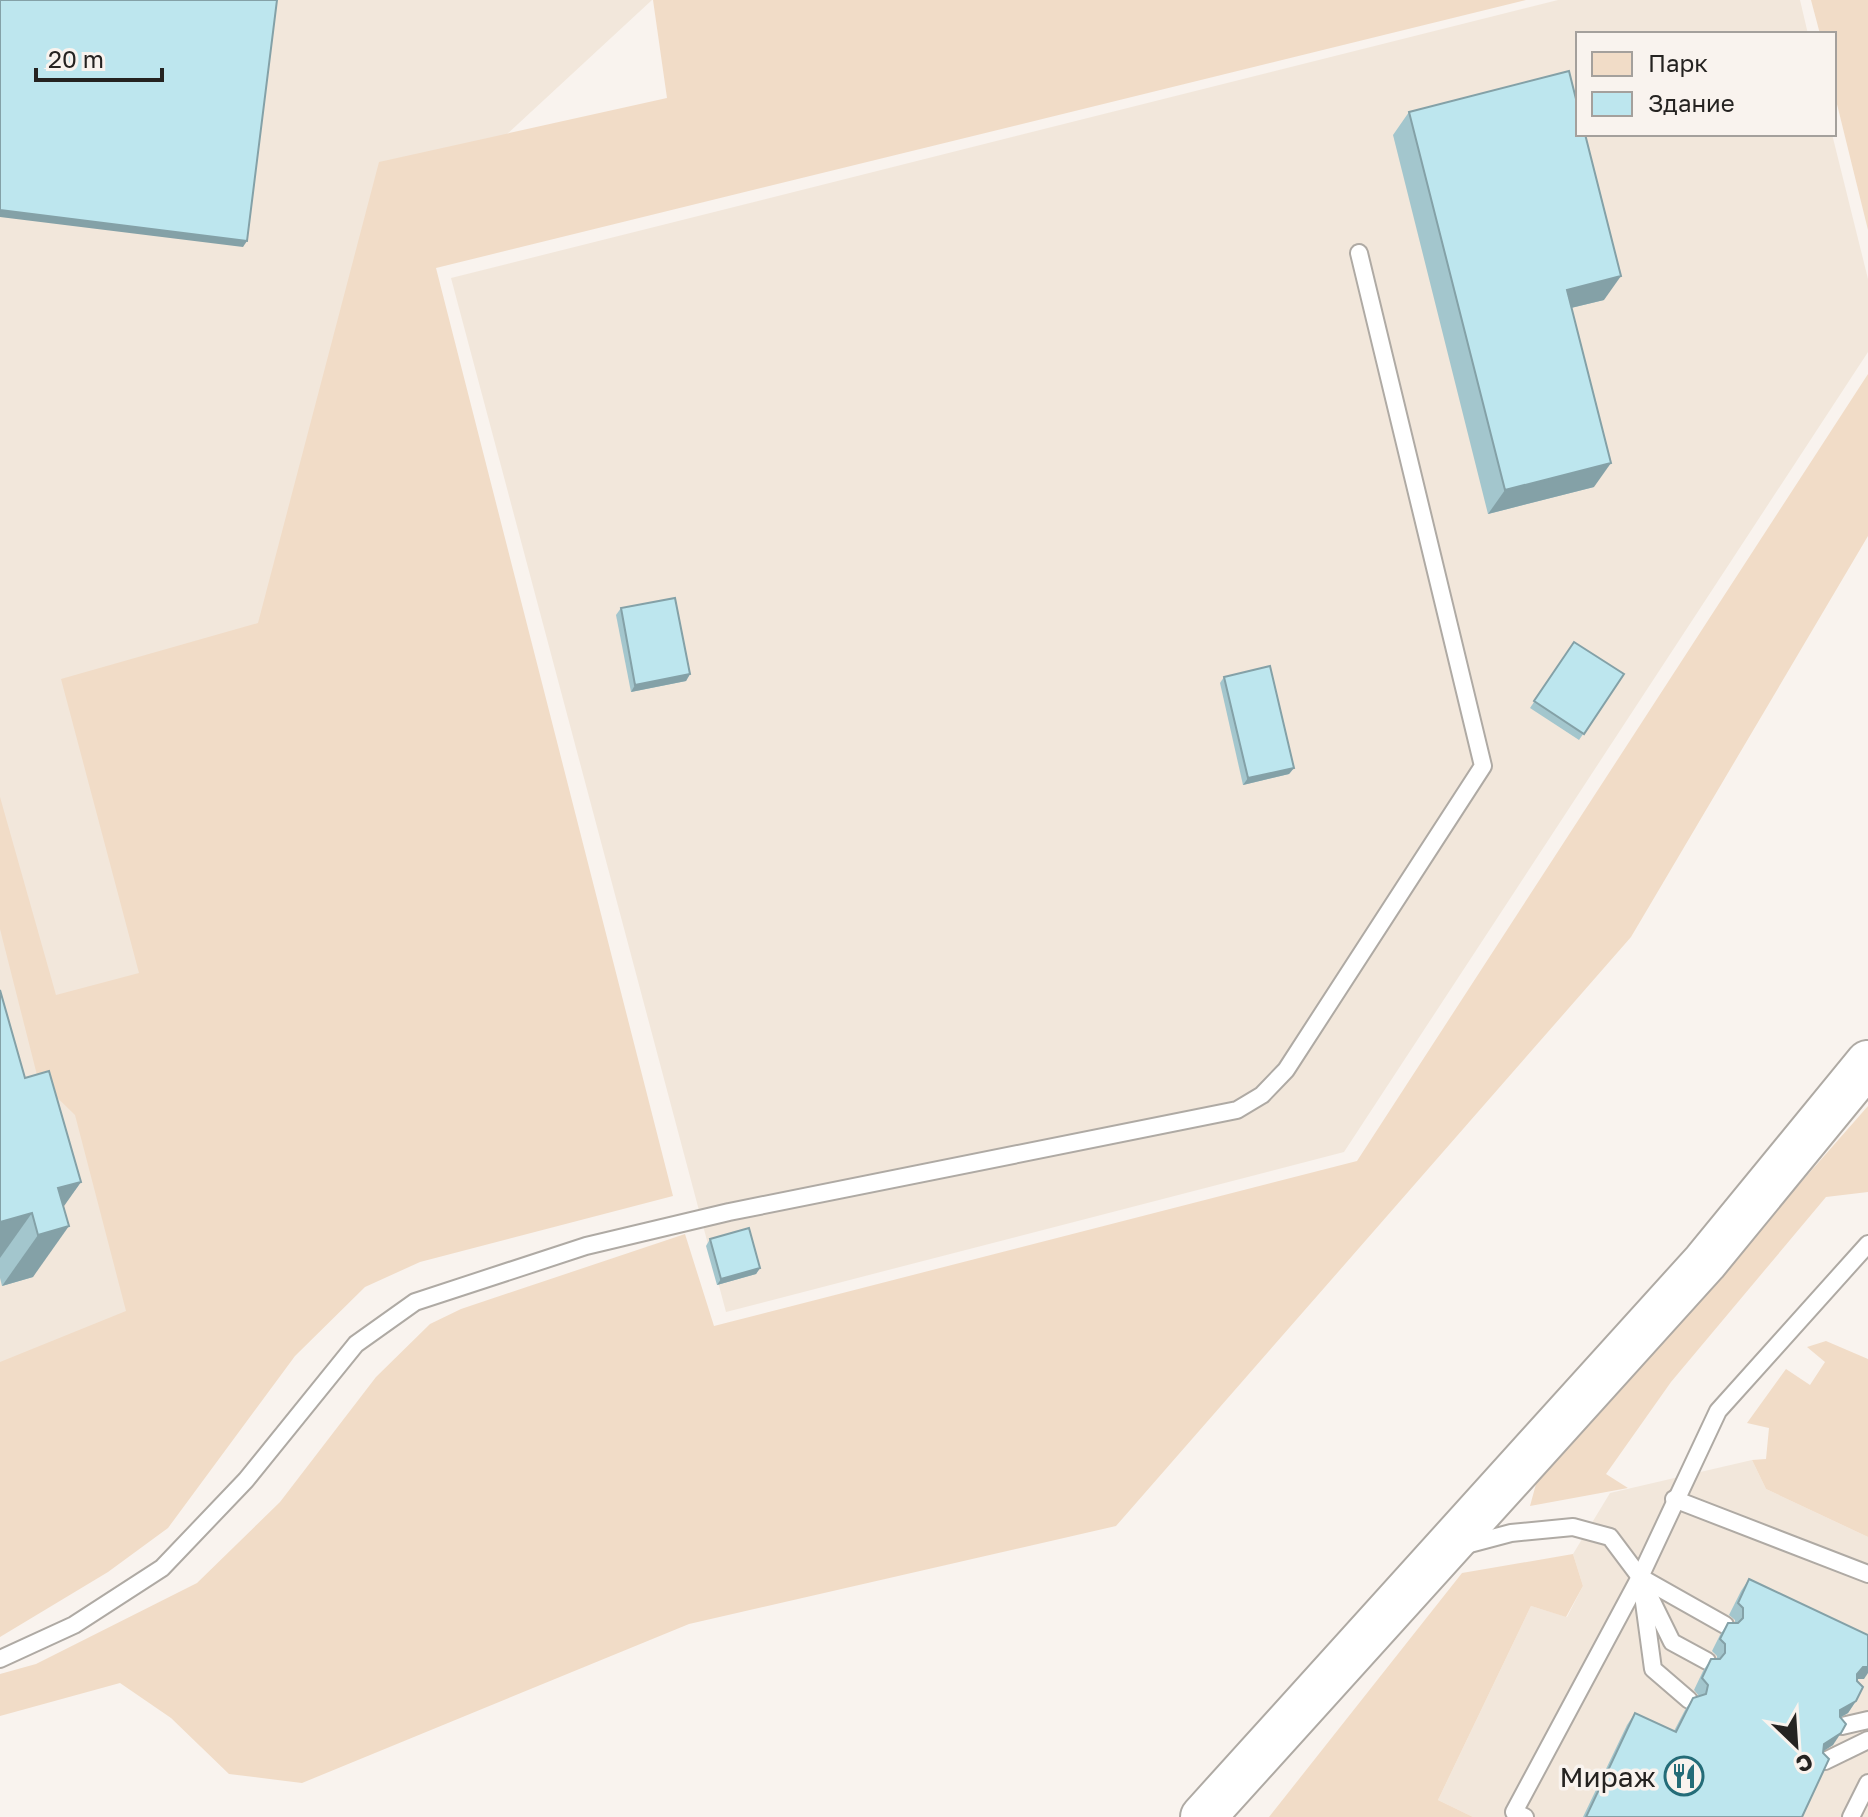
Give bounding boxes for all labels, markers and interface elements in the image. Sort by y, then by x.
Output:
scale bar [36,32,162,82]
legend [1576,32,1836,136]
text: 20 m [48,44,104,73]
text: Парк [1648,48,1708,77]
text: Здание [1648,88,1735,117]
north arrow [1756,1705,1836,1785]
text: С [1792,1748,1817,1779]
restaurant icon: Мираж [1663,1755,1705,1797]
place label: Мираж [1559,1760,1656,1793]

